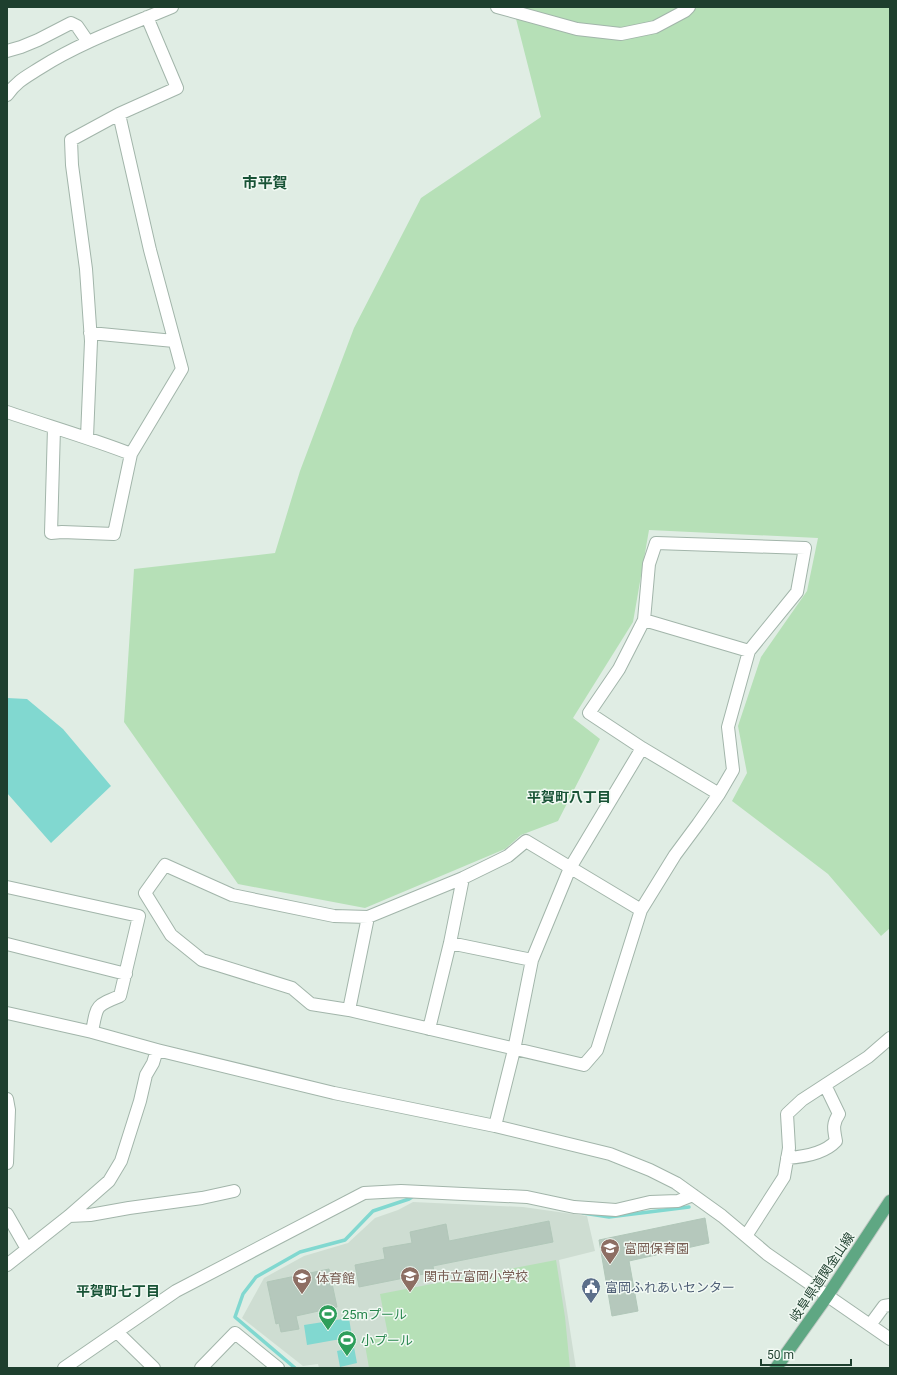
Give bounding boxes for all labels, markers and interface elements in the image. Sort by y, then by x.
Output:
district label: 市平賀 [242,174,288,192]
district label: 平賀町八丁目 [527,789,611,805]
street label: 岐阜県道関金山線 [787,1230,857,1324]
school or university icon: 富岡保育園 [599,1237,621,1265]
place label: 富岡保育園 [624,1241,689,1256]
school or university icon: 関市立富岡小学校 [399,1265,421,1293]
school or university icon: 体育館 [291,1267,313,1295]
place label: 関市立富岡小学校 [424,1269,528,1284]
place label: 体育館 [316,1271,355,1286]
public building icon: 富岡ふれあいセンター [580,1276,602,1304]
place label: 富岡ふれあいセンター [605,1280,735,1295]
district label: 平賀町七丁目 [76,1283,160,1299]
sports icon: 25mプール [317,1303,339,1331]
place label: 25mプール [342,1307,407,1322]
sports icon: 小プール [336,1329,358,1357]
place label: 小プール [361,1333,413,1348]
scale bar [761,1341,851,1367]
text: 50 m [767,1348,794,1362]

